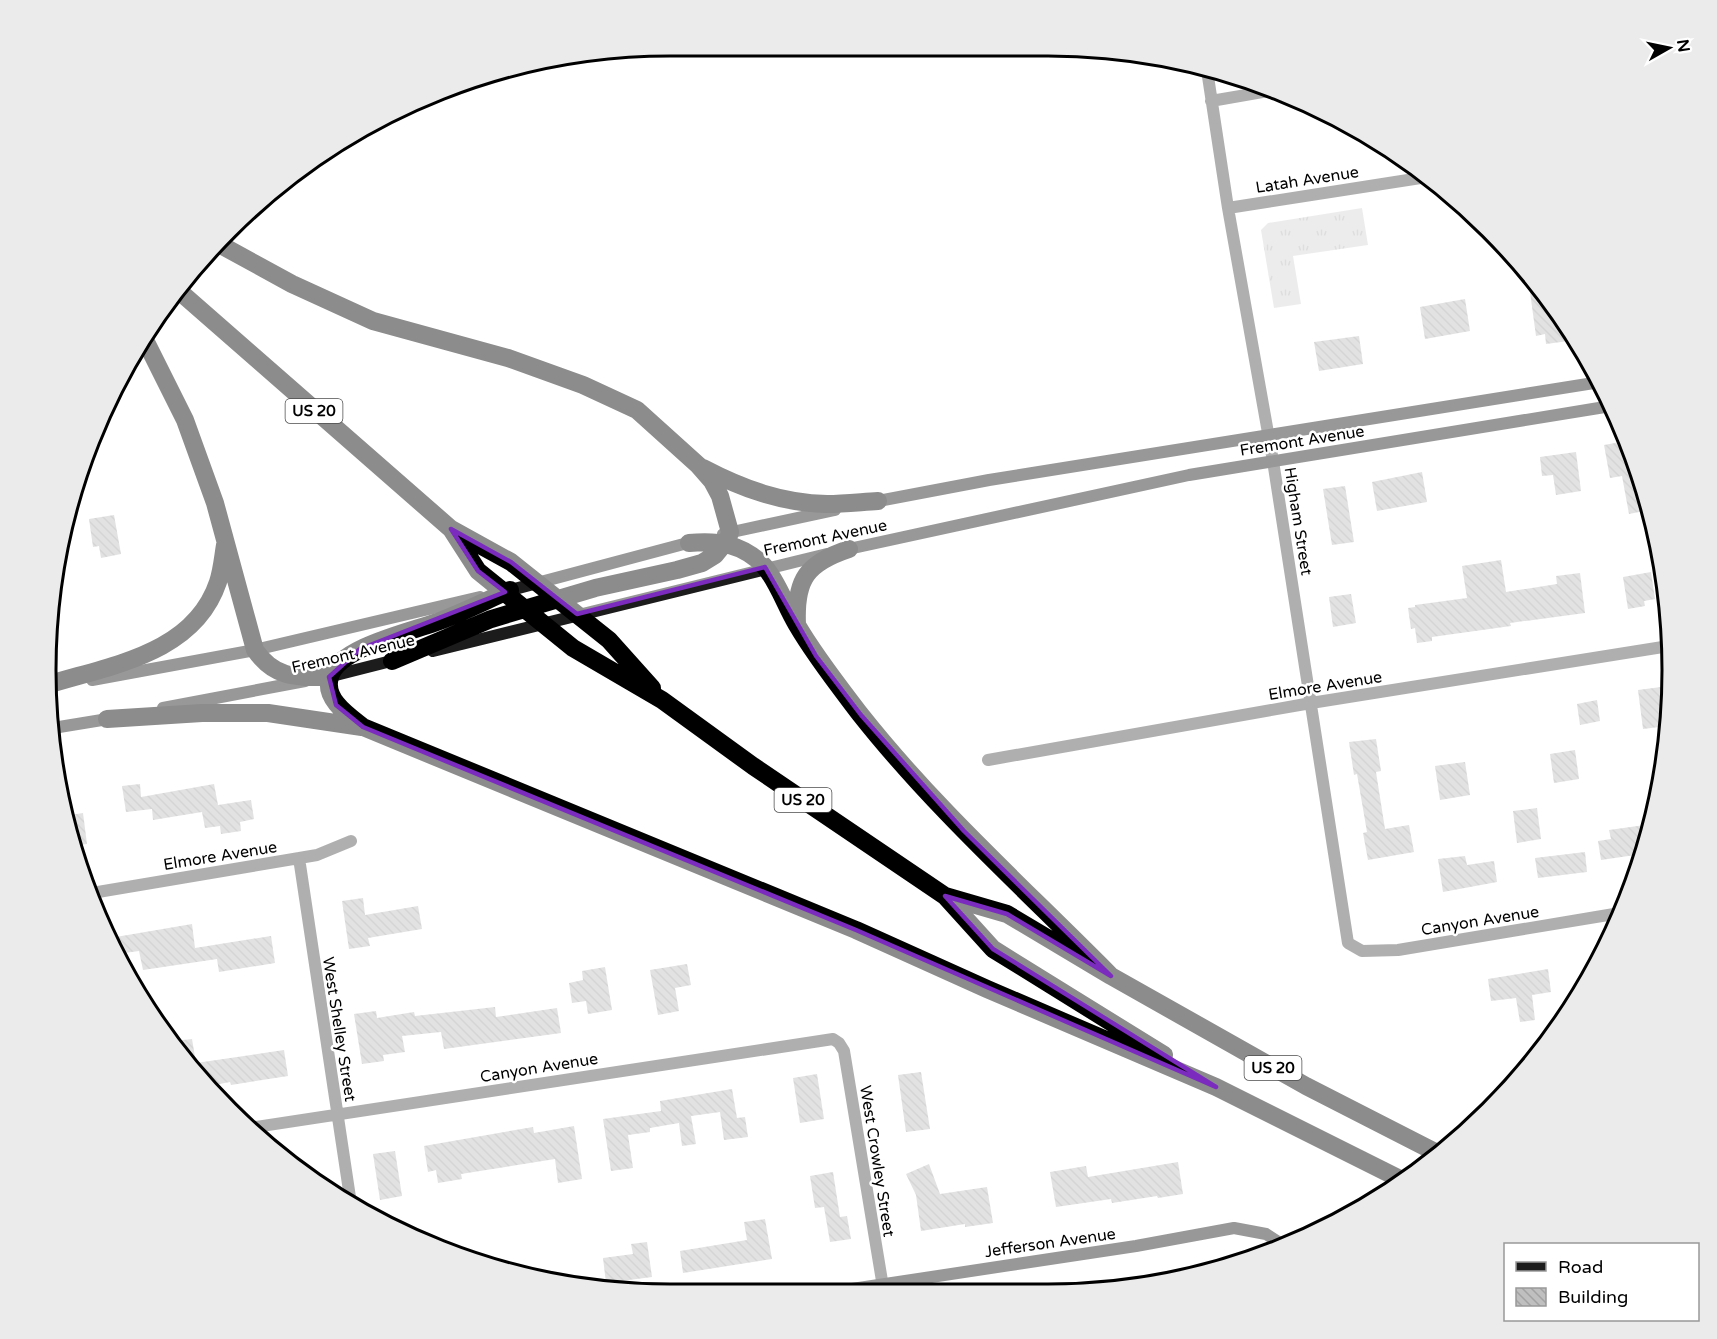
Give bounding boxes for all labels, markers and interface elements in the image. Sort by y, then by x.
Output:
north arrow [1639,18,1699,78]
text: N [1672,38,1694,54]
street label: Latah Avenue [1254,162,1360,198]
road number: US 20 [286,399,342,423]
street label: Fremont Avenue [1238,421,1366,461]
street label: Higham Street [1280,466,1316,577]
street label: Fremont Avenue [762,515,889,561]
street label: Fremont Avenue [290,630,417,678]
street label: Elmore Avenue [1267,667,1384,705]
road number: US 20 [774,788,832,812]
street label: Elmore Avenue [162,837,279,875]
street label: Canyon Avenue [1420,902,1541,940]
street label: West Shelley Street [318,955,360,1103]
street label: Canyon Avenue [479,1049,600,1087]
road number: US 20 [1244,1056,1302,1080]
street label: West Crowley Street [855,1084,899,1238]
street label: Jefferson Avenue [983,1224,1117,1262]
legend [1504,1243,1699,1321]
text: Road [1558,1256,1603,1278]
text: Building [1558,1286,1628,1308]

